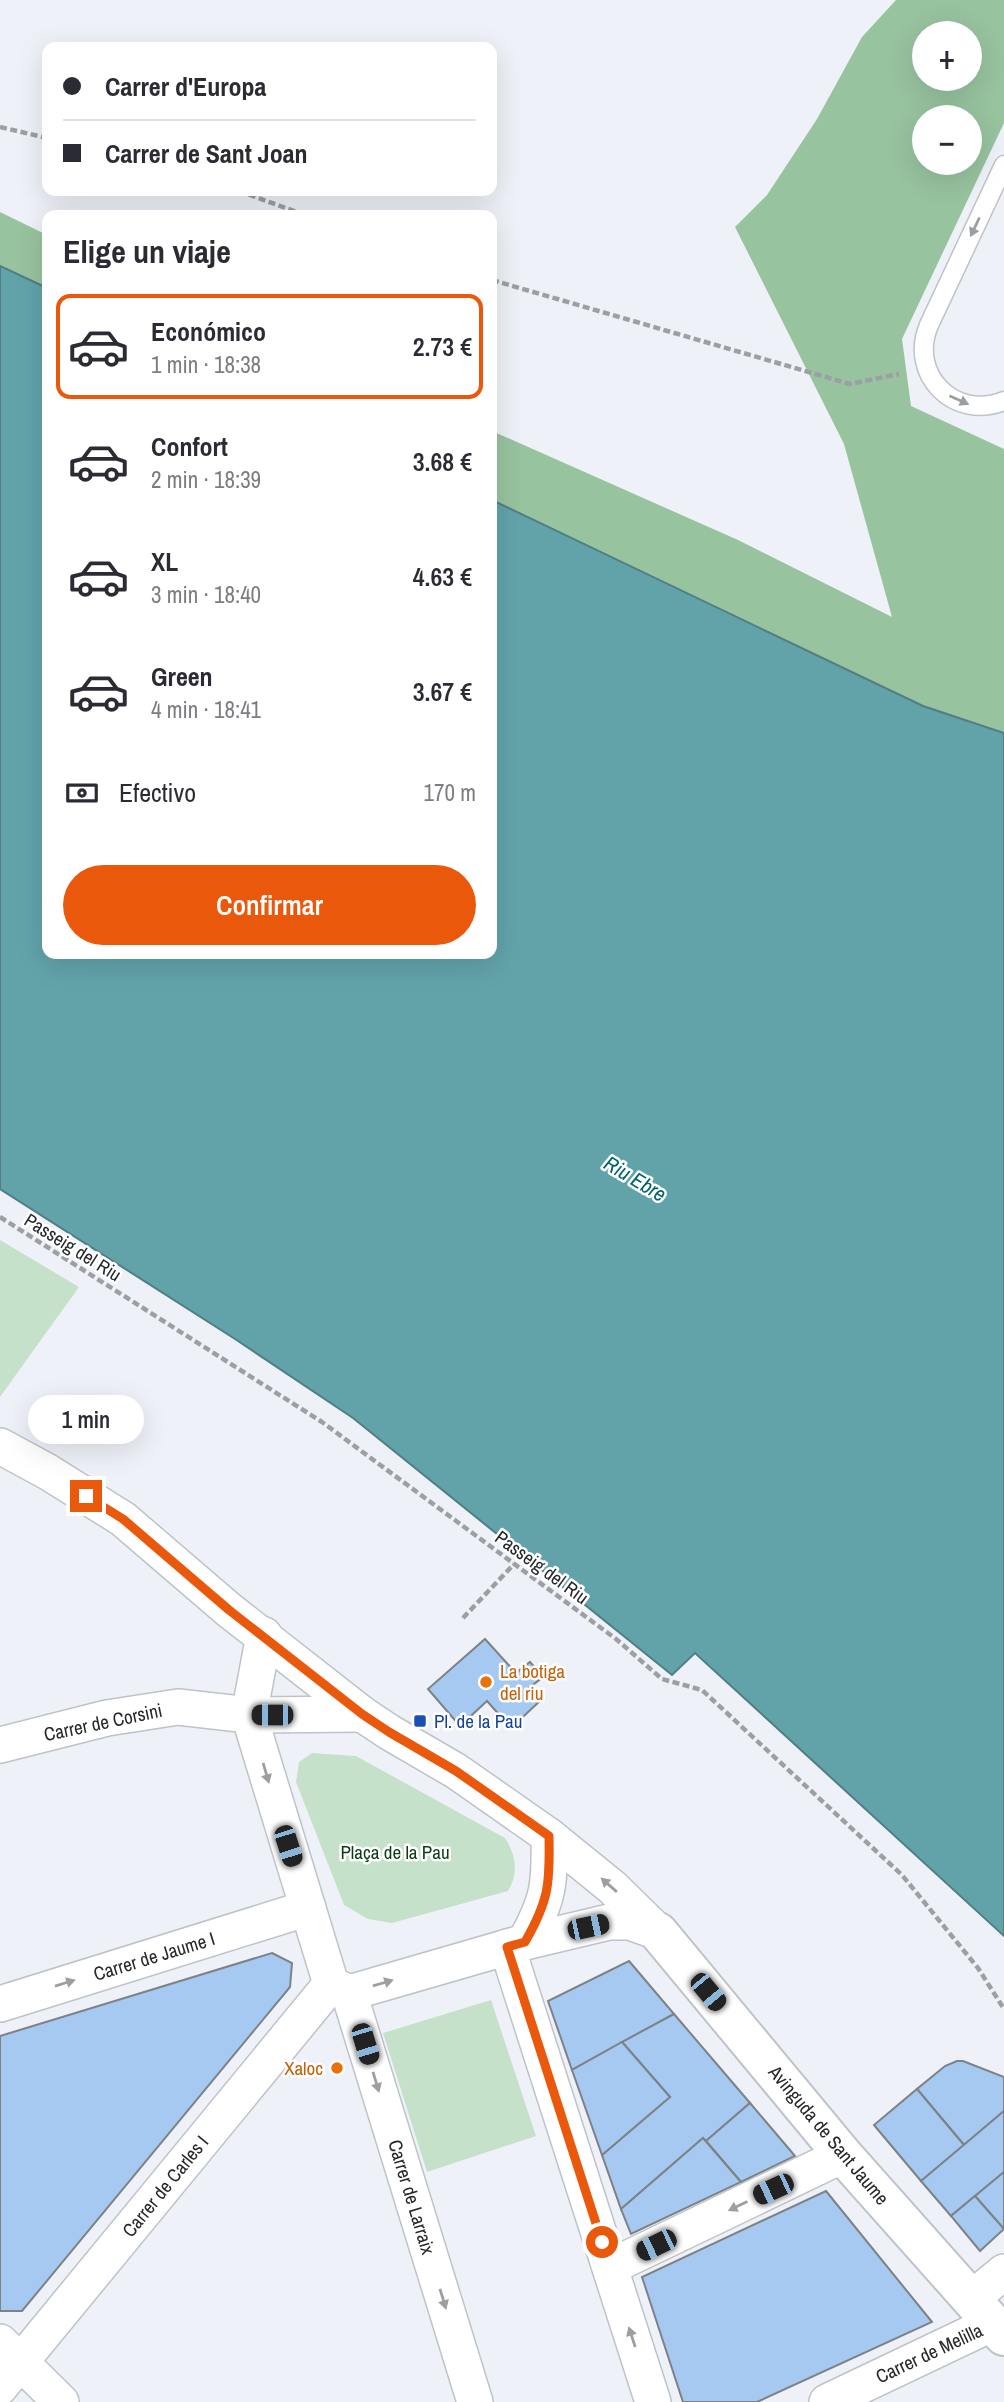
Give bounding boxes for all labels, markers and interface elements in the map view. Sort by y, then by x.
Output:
map controls [912,21,982,175]
button: + [912,21,982,91]
text: Carrer d'Europa [105,69,266,104]
button: − [912,105,982,175]
text: Carrer de Sant Joan [105,136,308,171]
one-way arrow [969,217,981,237]
text: Elige un viaje [63,230,231,273]
text: Económico [151,314,266,349]
icon: car [67,315,130,378]
text: 2.73 € [413,329,472,364]
text: 1 min · 18:38 [151,349,261,380]
one-way arrow [949,394,969,406]
text: Confort [151,429,228,464]
icon: car [67,430,130,493]
text: 3.68 € [413,444,472,479]
text: 2 min · 18:39 [151,464,261,495]
text: XL [151,544,178,579]
icon: car [67,545,130,608]
text: 4.63 € [413,559,472,594]
text: 3 min · 18:40 [151,579,261,610]
text: Green [151,659,213,694]
icon: car [67,660,130,723]
text: 3.67 € [413,674,472,709]
text: 4 min · 18:41 [151,694,261,725]
icon: cash [63,774,101,812]
text: Efectivo [119,775,196,810]
text: 170 m [424,777,476,808]
button: Confirmar [63,865,476,945]
water label: Riu Ebre [599,1149,672,1209]
street label: Passeig del Riu [19,1207,127,1287]
callout: 1 min [28,1394,144,1444]
text: 1 min [62,1404,110,1435]
route end [70,1480,102,1512]
street label: Passeig del Riu [490,1524,594,1610]
place label: La botiga del riu [500,1658,565,1706]
marker: La botiga del riu [478,1674,494,1690]
street label: Carrer de Corsini [41,1697,165,1747]
car [252,1705,294,1726]
place label: Pl. de la Pau [434,1708,522,1734]
marker: Pl. de la Pau [412,1713,428,1729]
one-way arrow [261,1762,272,1784]
car [272,1823,305,1869]
park label: Plaça de la Pau [340,1839,450,1865]
one-way arrow [600,1878,617,1893]
car [566,1912,611,1942]
street label: Carrer de Jaume I [90,1925,218,1987]
car [687,1969,730,2015]
one-way arrow [372,1977,394,1988]
one-way arrow [55,1978,76,1988]
car [349,2021,382,2067]
place label: Xaloc [284,2055,323,2081]
street label: Avinguda de Sant Jaume [762,2059,895,2210]
marker: Xaloc [329,2060,345,2076]
one-way arrow [372,2071,382,2092]
street label: Carrer de Carles I [116,2130,214,2242]
street label: Carrer de Larraix [382,2136,442,2258]
car [750,2171,797,2207]
one-way arrow [728,2200,748,2212]
route start [586,2226,618,2258]
car [633,2226,680,2264]
one-way arrow [438,2289,449,2310]
street label: Carrer de Melilla [871,2317,987,2389]
one-way arrow [626,2326,637,2347]

